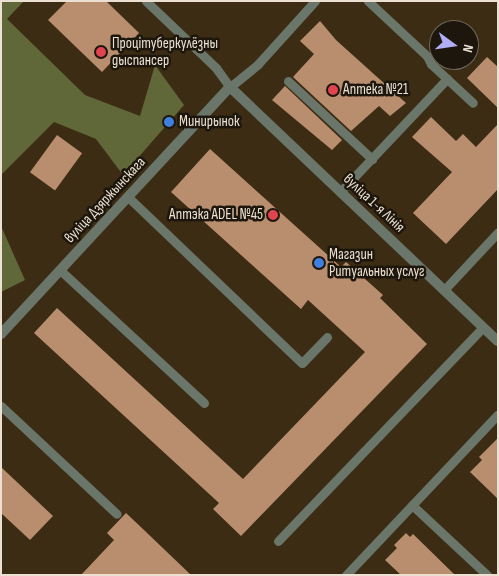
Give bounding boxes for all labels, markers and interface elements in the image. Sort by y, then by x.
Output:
north arrow [429,20,479,70]
place label: Процітуберкулёзны дыспансер [112,34,218,69]
text: N [459,43,477,54]
marker: Процітуберкулёзны дыспансер [94,45,108,59]
place label: Аптека №21 [343,81,408,99]
marker: Аптека №21 [327,84,339,96]
place label: Минирынок [179,113,240,131]
marker: Минирынок [163,116,175,128]
street label: вуліца Дзяржынскага [61,153,149,247]
street label: вуліца 1-я Лінія [339,170,409,236]
place label: Аптэка ADEL №45 [169,206,263,224]
marker: Аптэка ADEL №45 [267,209,279,221]
place label: Магазин Ритуальных услуг [329,245,425,280]
marker: Магазин Ритуальных услуг [313,257,325,269]

